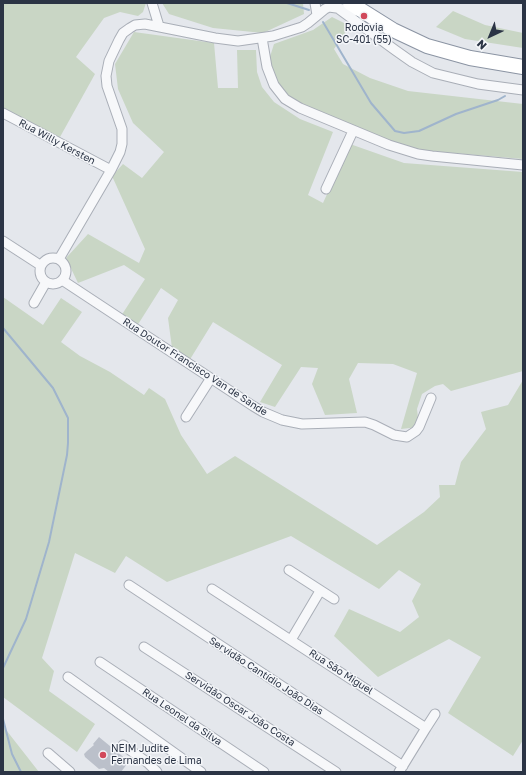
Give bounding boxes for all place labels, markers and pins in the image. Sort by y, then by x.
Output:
marker: Rodovia SC-401 (55) [359,11,369,21]
place label: Rodovia SC-401 (55) [336,22,392,46]
place label: NEIM Judite Fernandes de Lima [111,743,202,766]
marker: NEIM Judite Fernandes de Lima [98,750,108,760]

